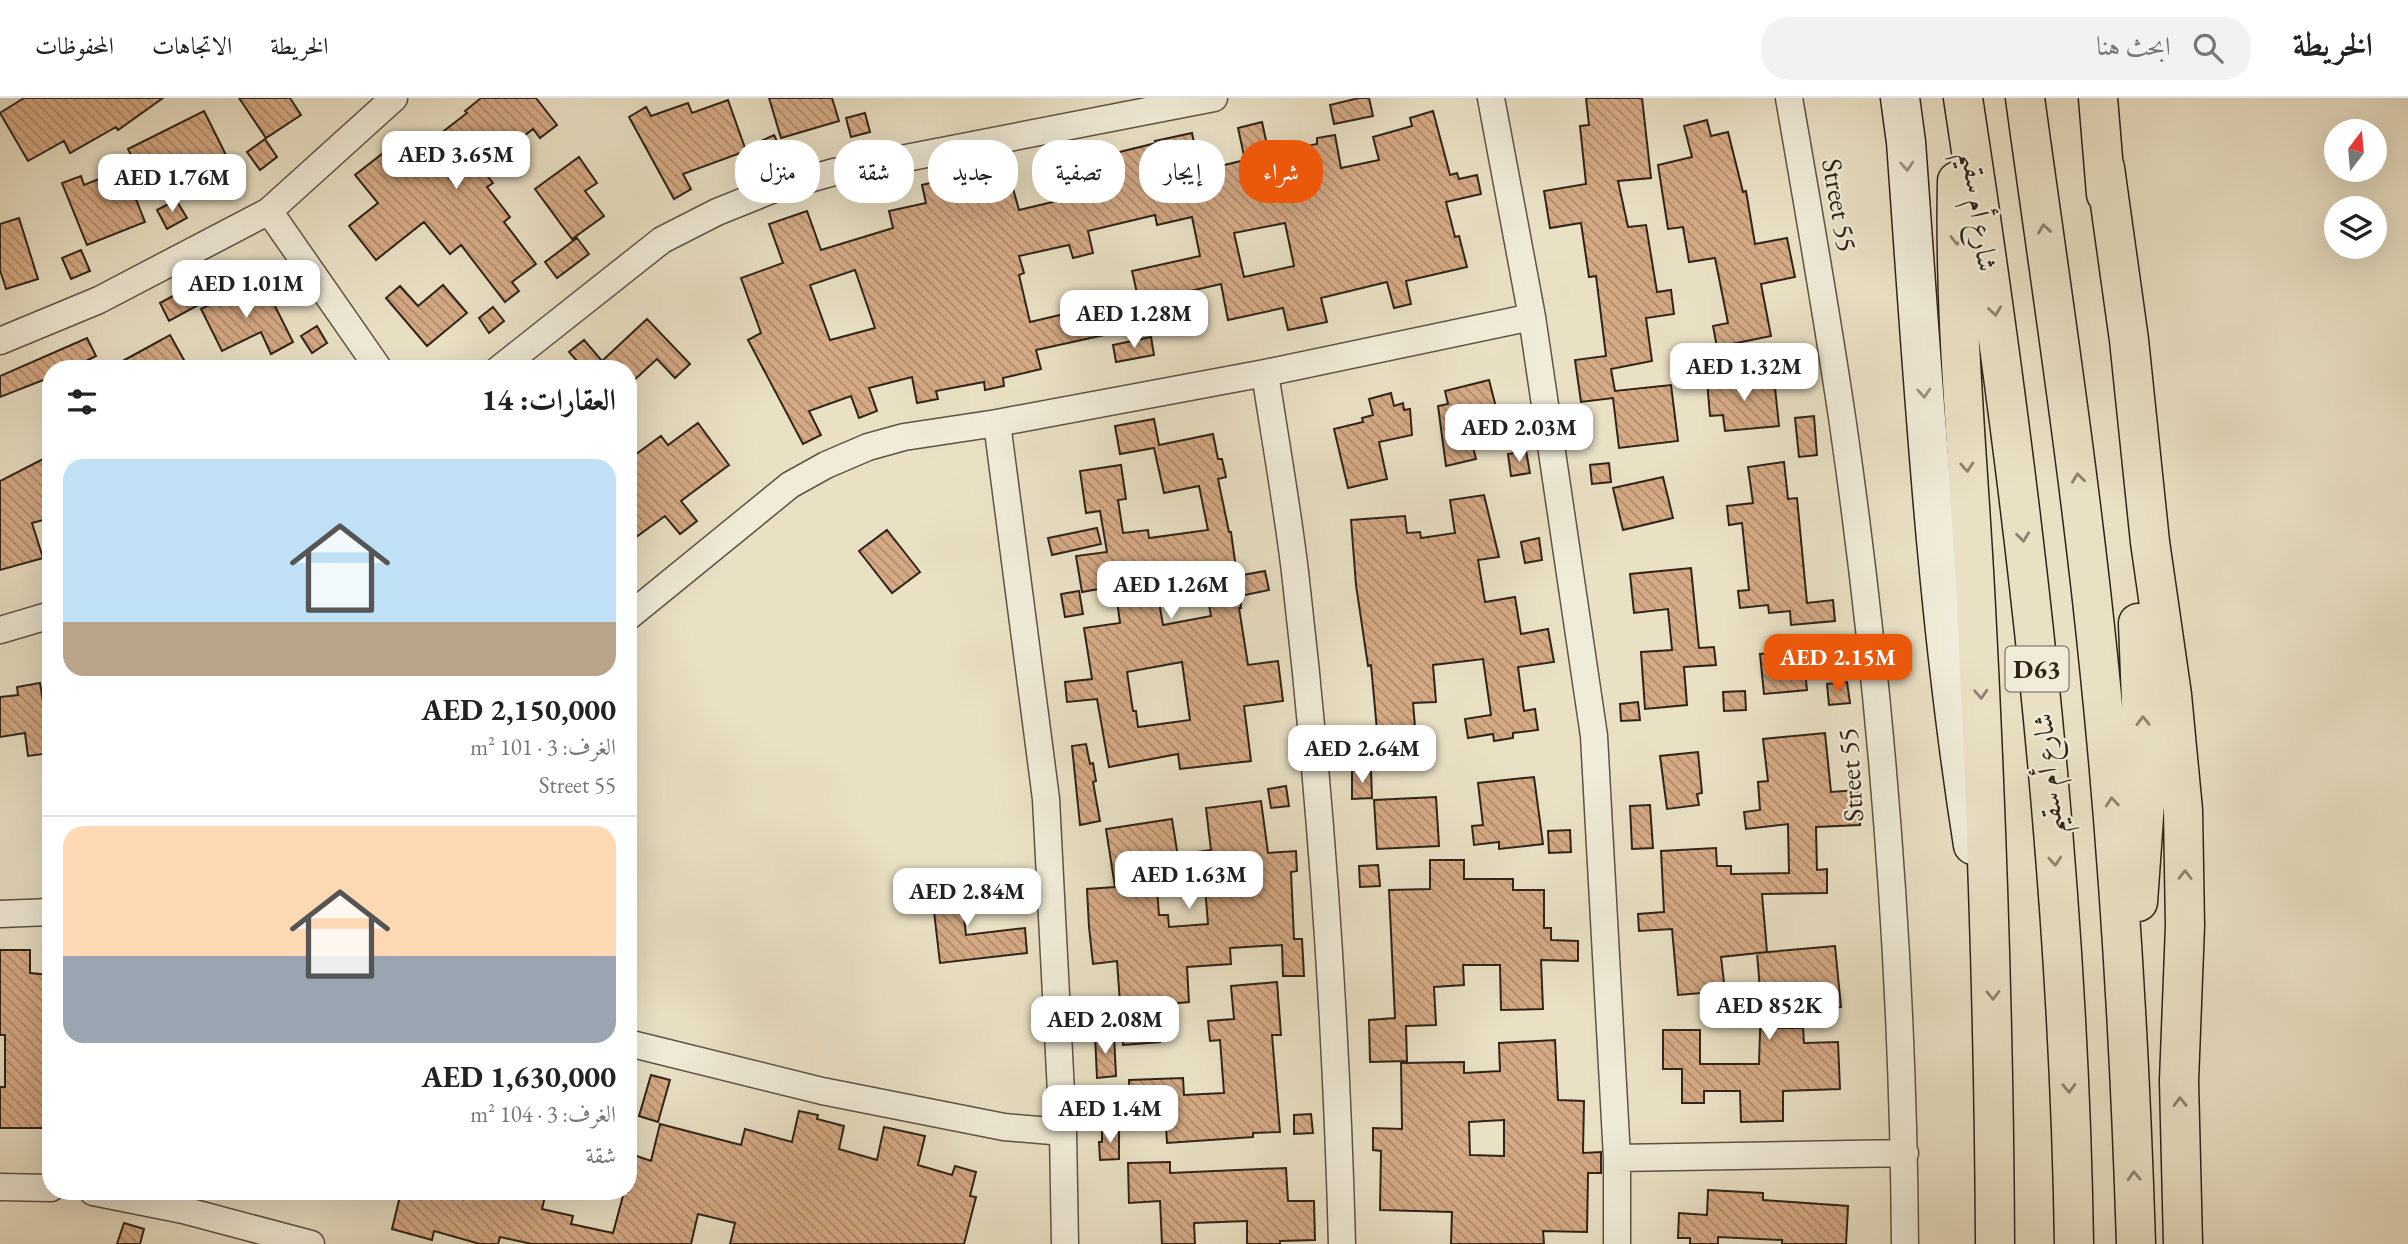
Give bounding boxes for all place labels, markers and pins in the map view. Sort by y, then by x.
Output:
pin: AED 3.65M [376,132,536,191]
pin: AED 1.76M [92,155,252,214]
pin: AED 1.01M [166,260,326,320]
pin: AED 1.28M [1054,290,1214,350]
pin: AED 1.32M [1664,344,1824,403]
pin: AED 2.03M [1439,404,1599,464]
pin: AED 1.26M [1091,561,1251,621]
pin: AED 2.15M [1758,634,1918,694]
pin: AED 2.64M [1282,726,1442,785]
pin: AED 1.63M [1109,852,1269,911]
pin: AED 2.84M [887,868,1047,928]
pin: AED 852K [1697,982,1841,1042]
pin: AED 2.08M [1025,996,1185,1056]
pin: AED 1.4M [1038,1086,1182,1145]

